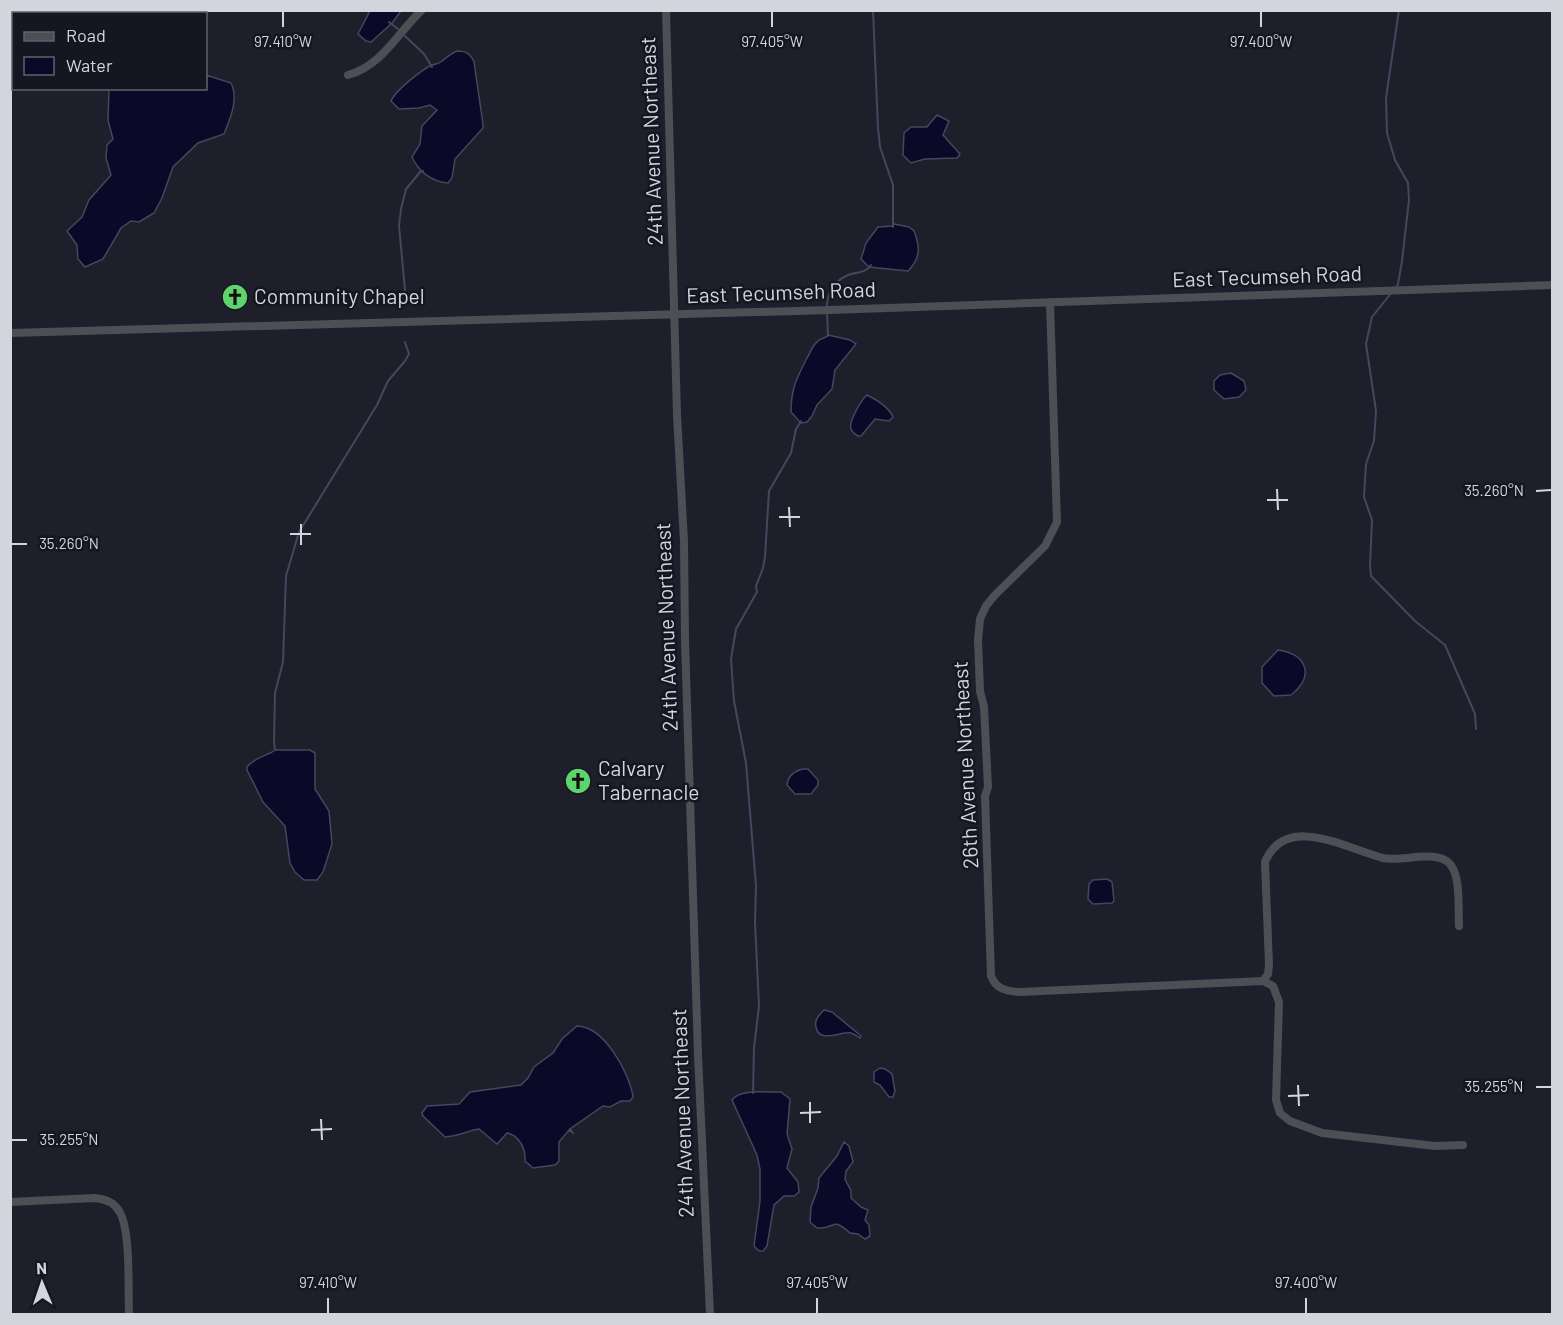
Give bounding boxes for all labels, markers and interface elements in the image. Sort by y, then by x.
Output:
legend [12,12,207,90]
text: Road [66,24,106,46]
text: 97.410°W [254,32,312,50]
text: 97.405°W [741,32,803,50]
text: 97.400°W [1230,32,1292,50]
street label: 24th Avenue Northeast [634,36,667,246]
text: Water [66,54,113,76]
street label: East Tecumseh Road [1172,260,1362,291]
street label: East Tecumseh Road [686,276,876,307]
church icon: Community Chapel [220,282,250,312]
place label: Community Chapel [254,283,425,308]
text: 35.260°N [1464,481,1524,499]
street label: 24th Avenue Northeast [649,522,682,732]
text: 35.260°N [39,534,99,552]
street label: 26th Avenue Northeast [947,661,982,870]
place label: Calvary Tabernacle [598,755,700,804]
church icon: Calvary Tabernacle [563,766,593,796]
street label: 24th Avenue Northeast [665,1008,698,1218]
text: 35.255°N [1465,1077,1523,1095]
text: 35.255°N [40,1130,98,1148]
north arrow [12,1253,72,1313]
text: N [36,1258,47,1277]
text: 97.410°W [299,1273,357,1291]
text: 97.405°W [786,1273,848,1291]
text: 97.400°W [1275,1273,1337,1291]

